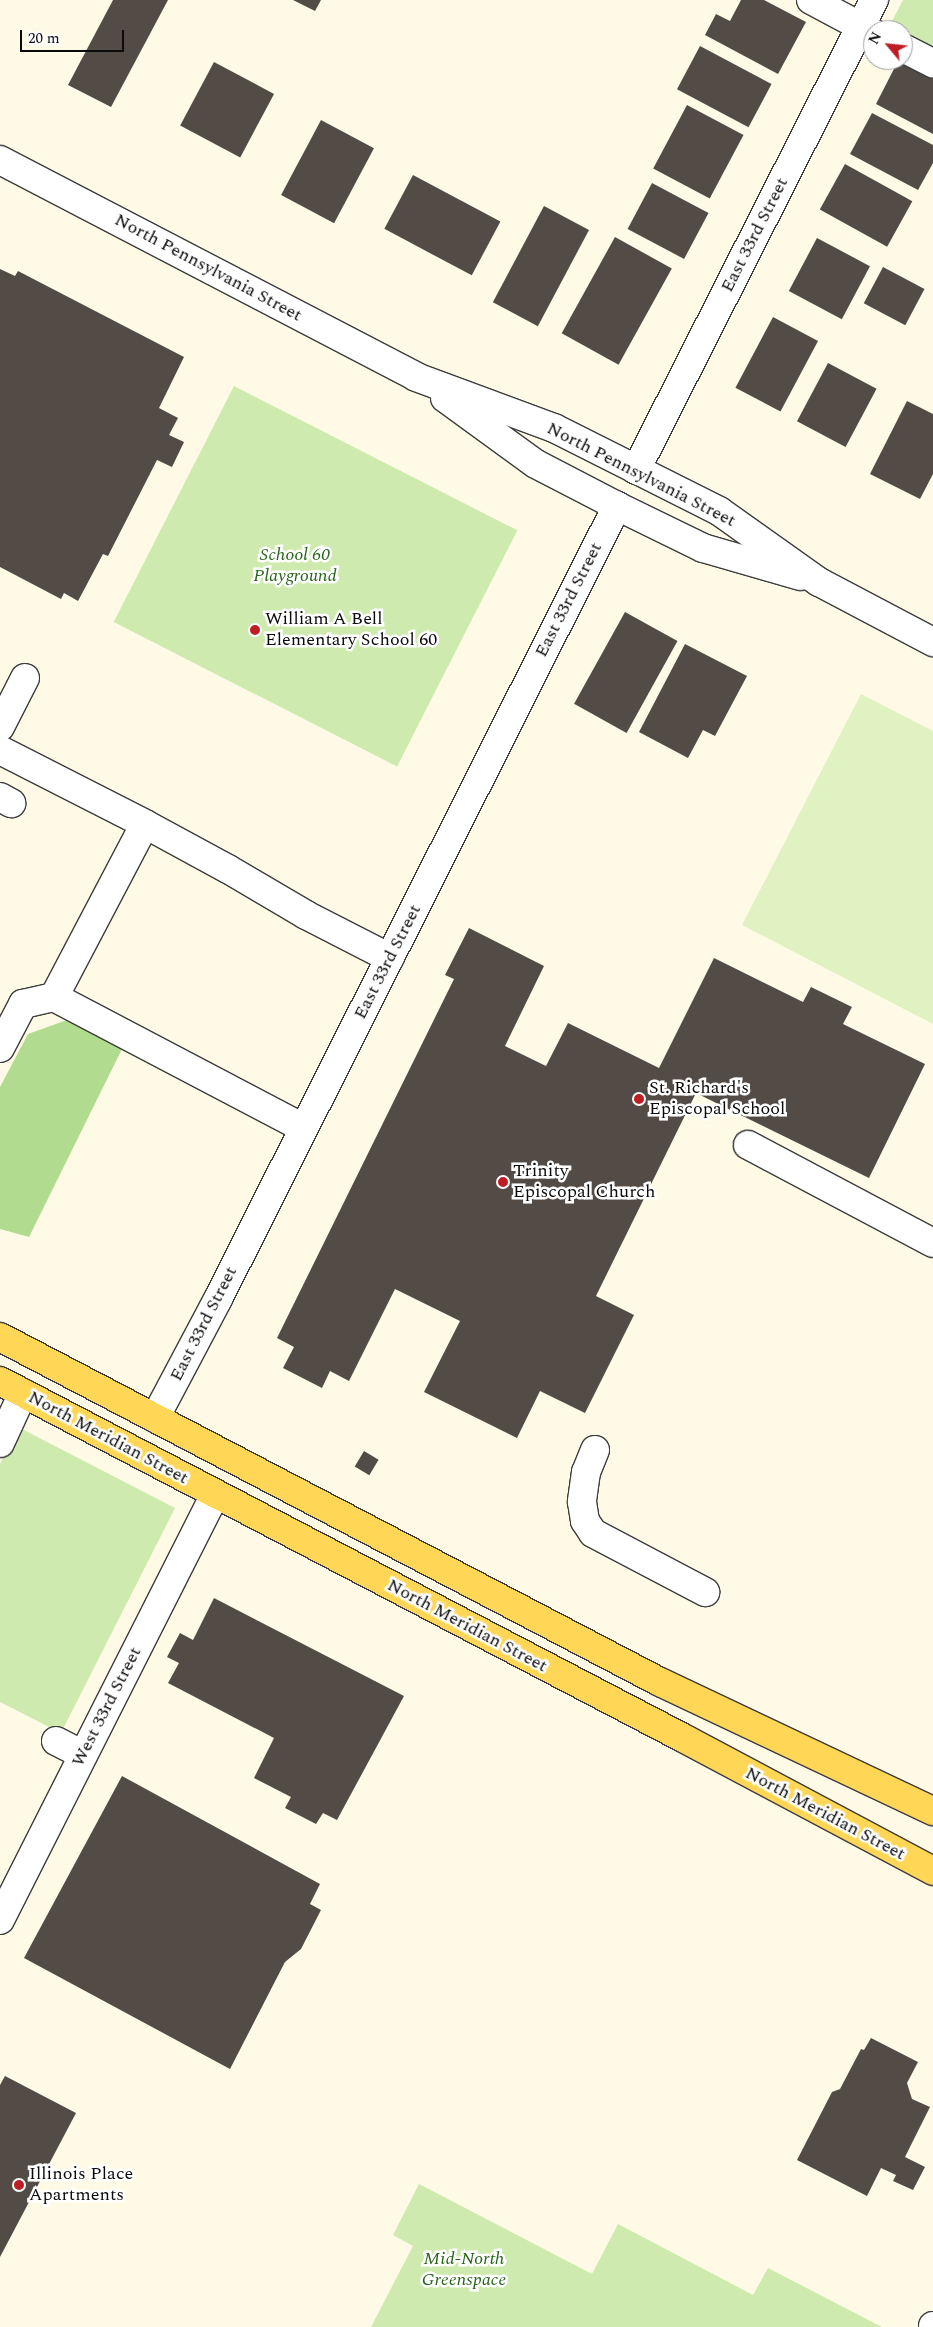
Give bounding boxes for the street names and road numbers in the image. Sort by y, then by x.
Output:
street label: East 33rd Street [717,174,793,296]
street label: North Pennsylvania Street [111,209,305,327]
street label: North Pennsylvania Street [543,418,739,532]
street label: East 33rd Street [531,539,607,661]
street label: East 33rd Street [350,901,426,1023]
street label: East 33rd Street [166,1263,242,1385]
street label: North Meridian Street [24,1387,192,1489]
street label: North Meridian Street [383,1575,551,1677]
street label: West 33rd Street [68,1644,146,1770]
street label: North Meridian Street [741,1763,909,1865]

